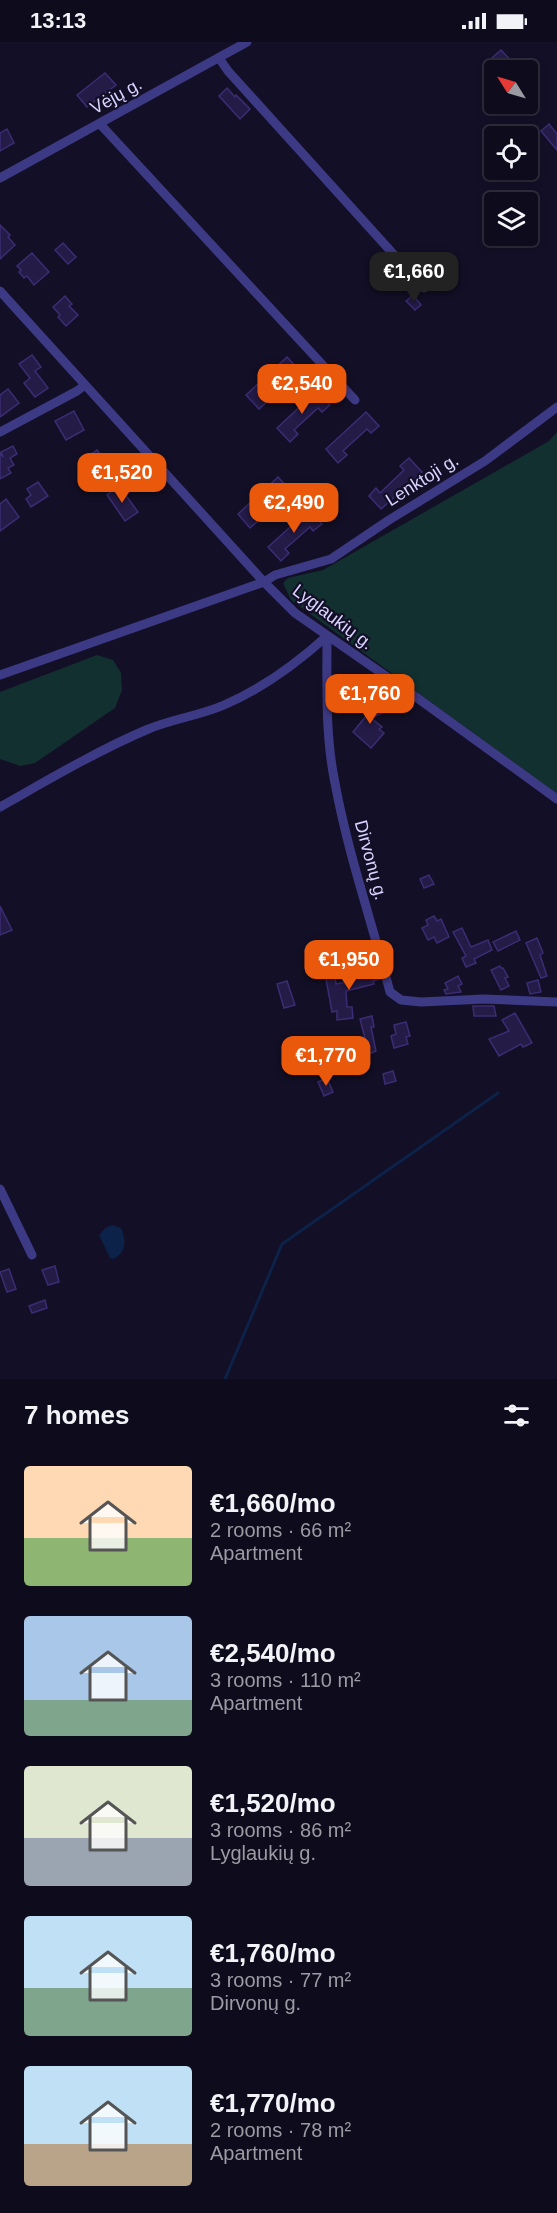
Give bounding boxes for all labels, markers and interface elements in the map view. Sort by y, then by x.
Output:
text: 13:13 [30,8,86,33]
north arrow [484,60,538,114]
map controls [484,60,538,246]
street label: Vėjų g. [87,74,145,118]
button: locate [484,126,538,180]
button: layers [484,192,538,246]
pin: €1,660 [365,252,463,303]
text: €1,660 [383,260,445,282]
pin: €2,540 [253,364,351,415]
text: €2,540 [271,372,333,394]
street label: Lenktoji g. [382,450,462,510]
pin: €1,520 [73,453,171,504]
text: €1,520 [91,461,153,483]
pin: €2,490 [245,483,343,534]
text: €2,490 [263,491,325,513]
street label: Lyglaukių g. [289,580,377,654]
pin: €1,760 [321,674,419,725]
text: €1,760 [339,682,401,704]
street label: Dirvonų g. [351,818,391,902]
pin: €1,950 [300,940,398,991]
text: €1,950 [318,948,380,970]
pin: €1,770 [277,1036,375,1087]
text: €1,770 [295,1044,357,1066]
icon: filters [500,1399,533,1432]
text: 7 homes [24,1400,130,1430]
text: €1,660/mo [210,1488,336,1518]
icon: home [72,1490,144,1562]
text: 2 rooms · 66 m² [210,1519,351,1541]
text: Apartment [210,1542,302,1564]
text: €2,540/mo [210,1638,336,1668]
icon: home [72,1640,144,1712]
text: 3 rooms · 110 m² [210,1669,361,1691]
text: Apartment [210,1692,302,1714]
text: €1,520/mo [210,1788,336,1818]
icon: home [72,1790,144,1862]
text: 3 rooms · 86 m² [210,1819,351,1841]
text: Lyglaukių g. [210,1842,316,1864]
text: €1,760/mo [210,1938,336,1968]
icon: home [72,1940,144,2012]
text: 3 rooms · 77 m² [210,1969,351,1991]
text: Dirvonų g. [210,1992,301,2014]
text: €1,770/mo [210,2088,336,2118]
icon: home [72,2090,144,2162]
text: 2 rooms · 78 m² [210,2119,351,2141]
text: Apartment [210,2142,302,2164]

